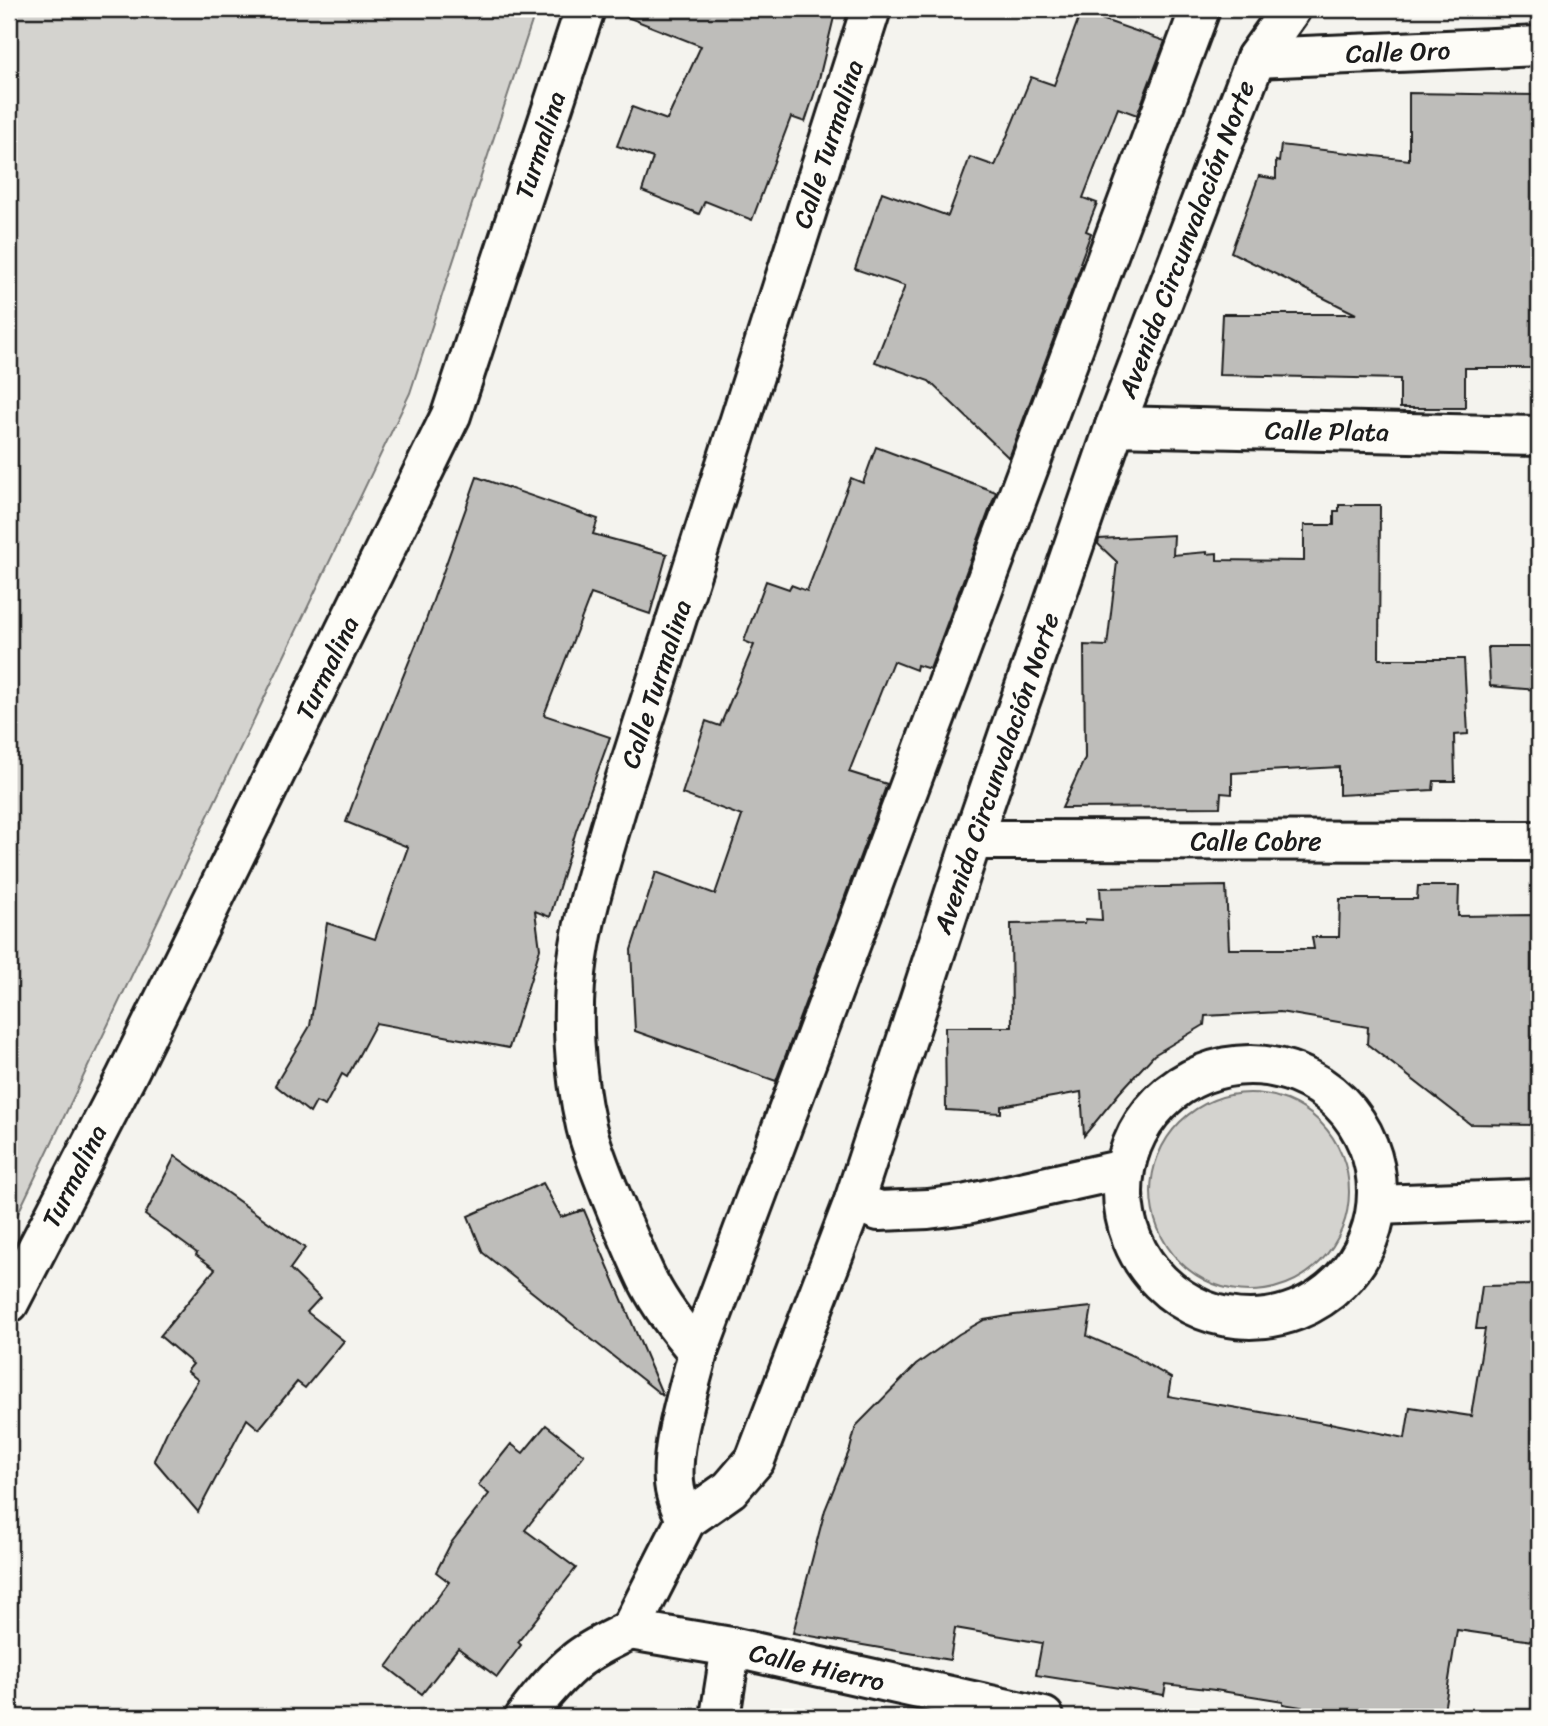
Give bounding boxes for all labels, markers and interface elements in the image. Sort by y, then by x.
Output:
street label: Calle Oro [1345,27,1451,77]
street label: Calle Turmalina [779,54,877,234]
street label: Avenida Circunvalación Norte [1104,73,1268,406]
street label: Turmalina [501,85,579,205]
street label: Calle Plata [1264,407,1390,455]
street label: Calle Turmalina [607,594,705,774]
street label: Avenida Circunvalación Norte [919,606,1073,941]
street label: Turmalina [282,608,372,728]
street label: Calle Cobre [1190,818,1322,864]
street label: Turmalina [28,1116,120,1236]
street label: Calle Hierro [745,1629,889,1705]

